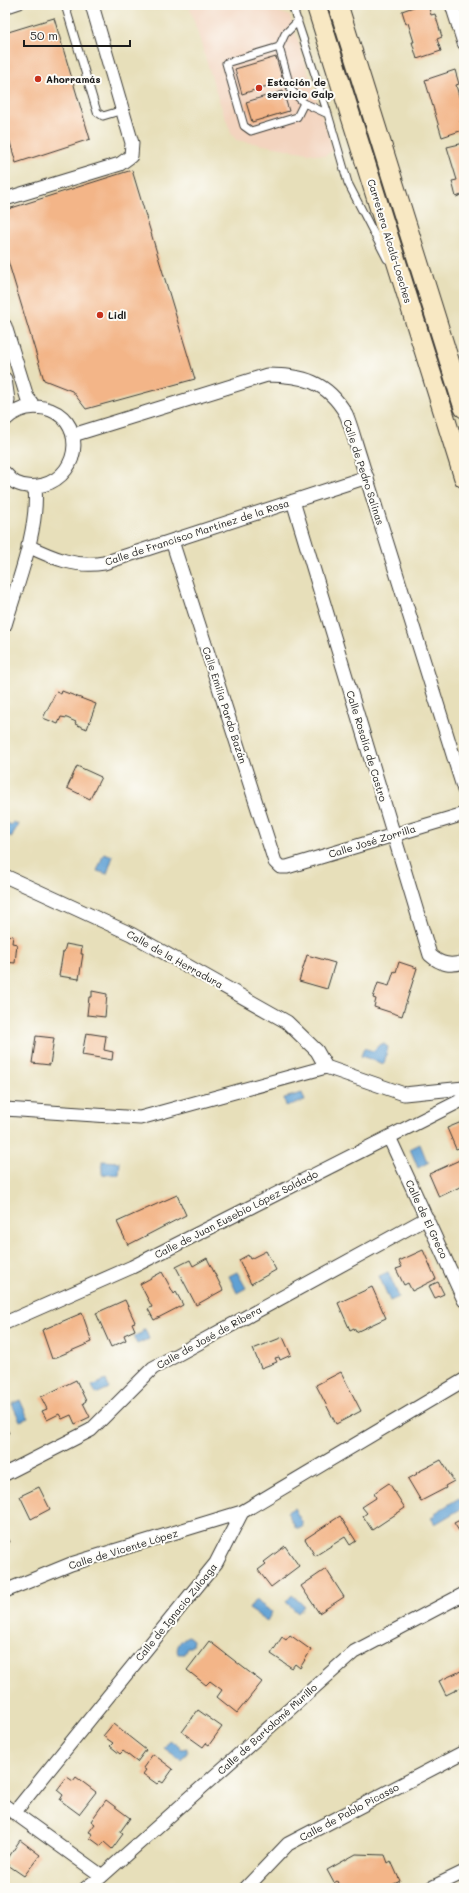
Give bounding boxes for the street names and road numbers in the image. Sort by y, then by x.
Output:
street label: Carretera Alcalá-Loeches [364,177,416,305]
street label: Calle de Pedro Salinas [340,417,388,527]
street label: Calle de Francisco Martínez de la Rosa [103,496,291,568]
street label: Calle Emilia Pardo Bazán [199,645,251,765]
street label: Calle Rosalía de Castro [343,689,391,803]
street label: Calle José Zorrilla [327,821,417,861]
street label: Calle de la Herradura [124,927,226,991]
street label: Calle de Juan Eusebio López Soldado [152,1167,320,1261]
street label: Calle de El Greco [403,1177,451,1261]
street label: Calle de José de Ribera [154,1302,264,1372]
street label: Calle de Vicente López [67,1526,180,1572]
street label: Calle de Ignacio Zuloaga [132,1560,220,1664]
street label: Calle de Bartolomé Murillo [214,1680,320,1778]
street label: Calle de Pablo Picasso [297,1780,401,1844]

